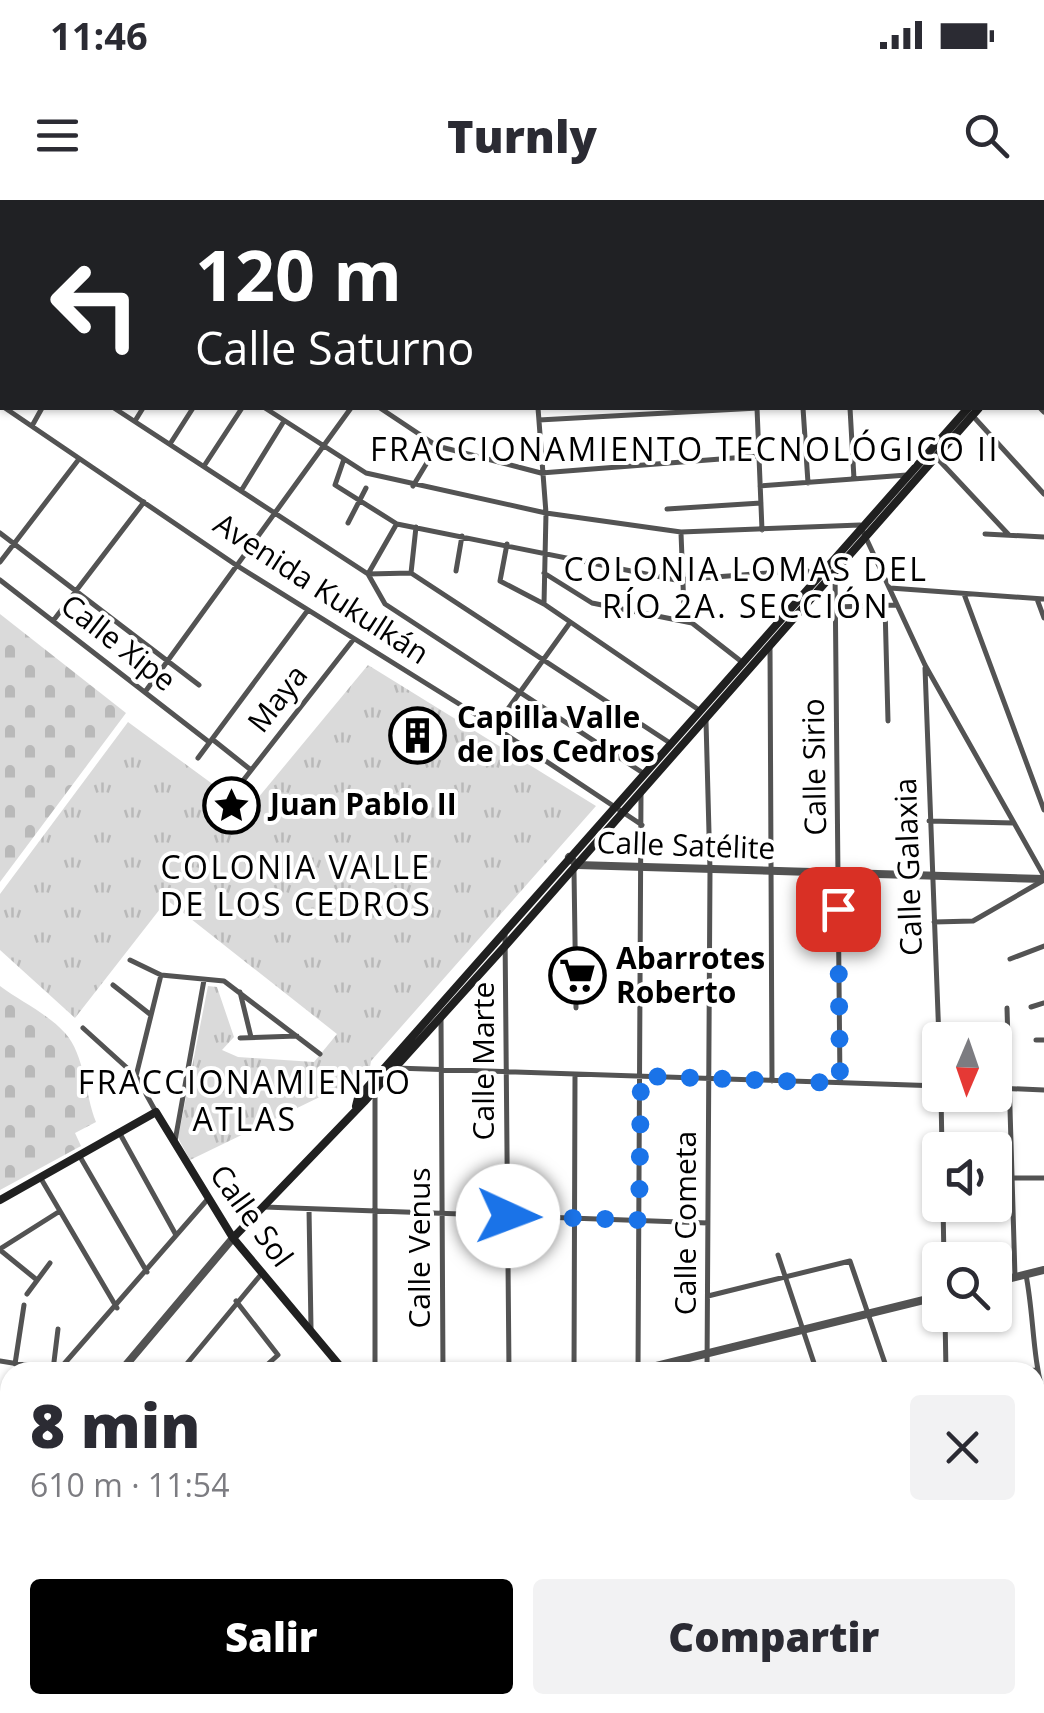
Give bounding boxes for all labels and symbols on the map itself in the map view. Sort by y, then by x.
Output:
district label: FRACCIONAMIENTO TECNOLÓGICO II [370,427,1000,470]
street label: Avenida Kukulkán [206,503,437,673]
district label: COLONIA LOMAS DEL RÍO 2A. SECCIÓN [564,547,928,627]
street label: Calle Xipe [53,584,185,700]
street label: Maya [237,656,316,740]
place label: Capilla Valle de los Cedros [457,696,655,771]
street label: Calle Sirio [792,698,835,836]
building icon: Capilla Valle de los Cedros [388,705,448,765]
place icon: Juan Pablo II [201,775,261,835]
street label: Calle Galaxia [884,777,931,957]
place label: Juan Pablo II [267,783,457,824]
street label: Calle Satélite [596,821,776,868]
district label: COLONIA VALLE DE LOS CEDROS [160,845,432,925]
pin [796,867,881,952]
place label: Abarrotes Roberto [616,937,765,1012]
supermarket icon: Abarrotes Roberto [547,946,607,1006]
street label: Calle Marte [462,982,503,1140]
north arrow [922,1022,1012,1112]
district label: FRACCIONAMIENTO ATLAS [78,1060,412,1140]
street label: Calle Cometa [664,1131,705,1315]
street label: Calle Sol [201,1156,303,1275]
position arrow [456,1164,560,1268]
street label: Calle Venus [398,1167,439,1329]

